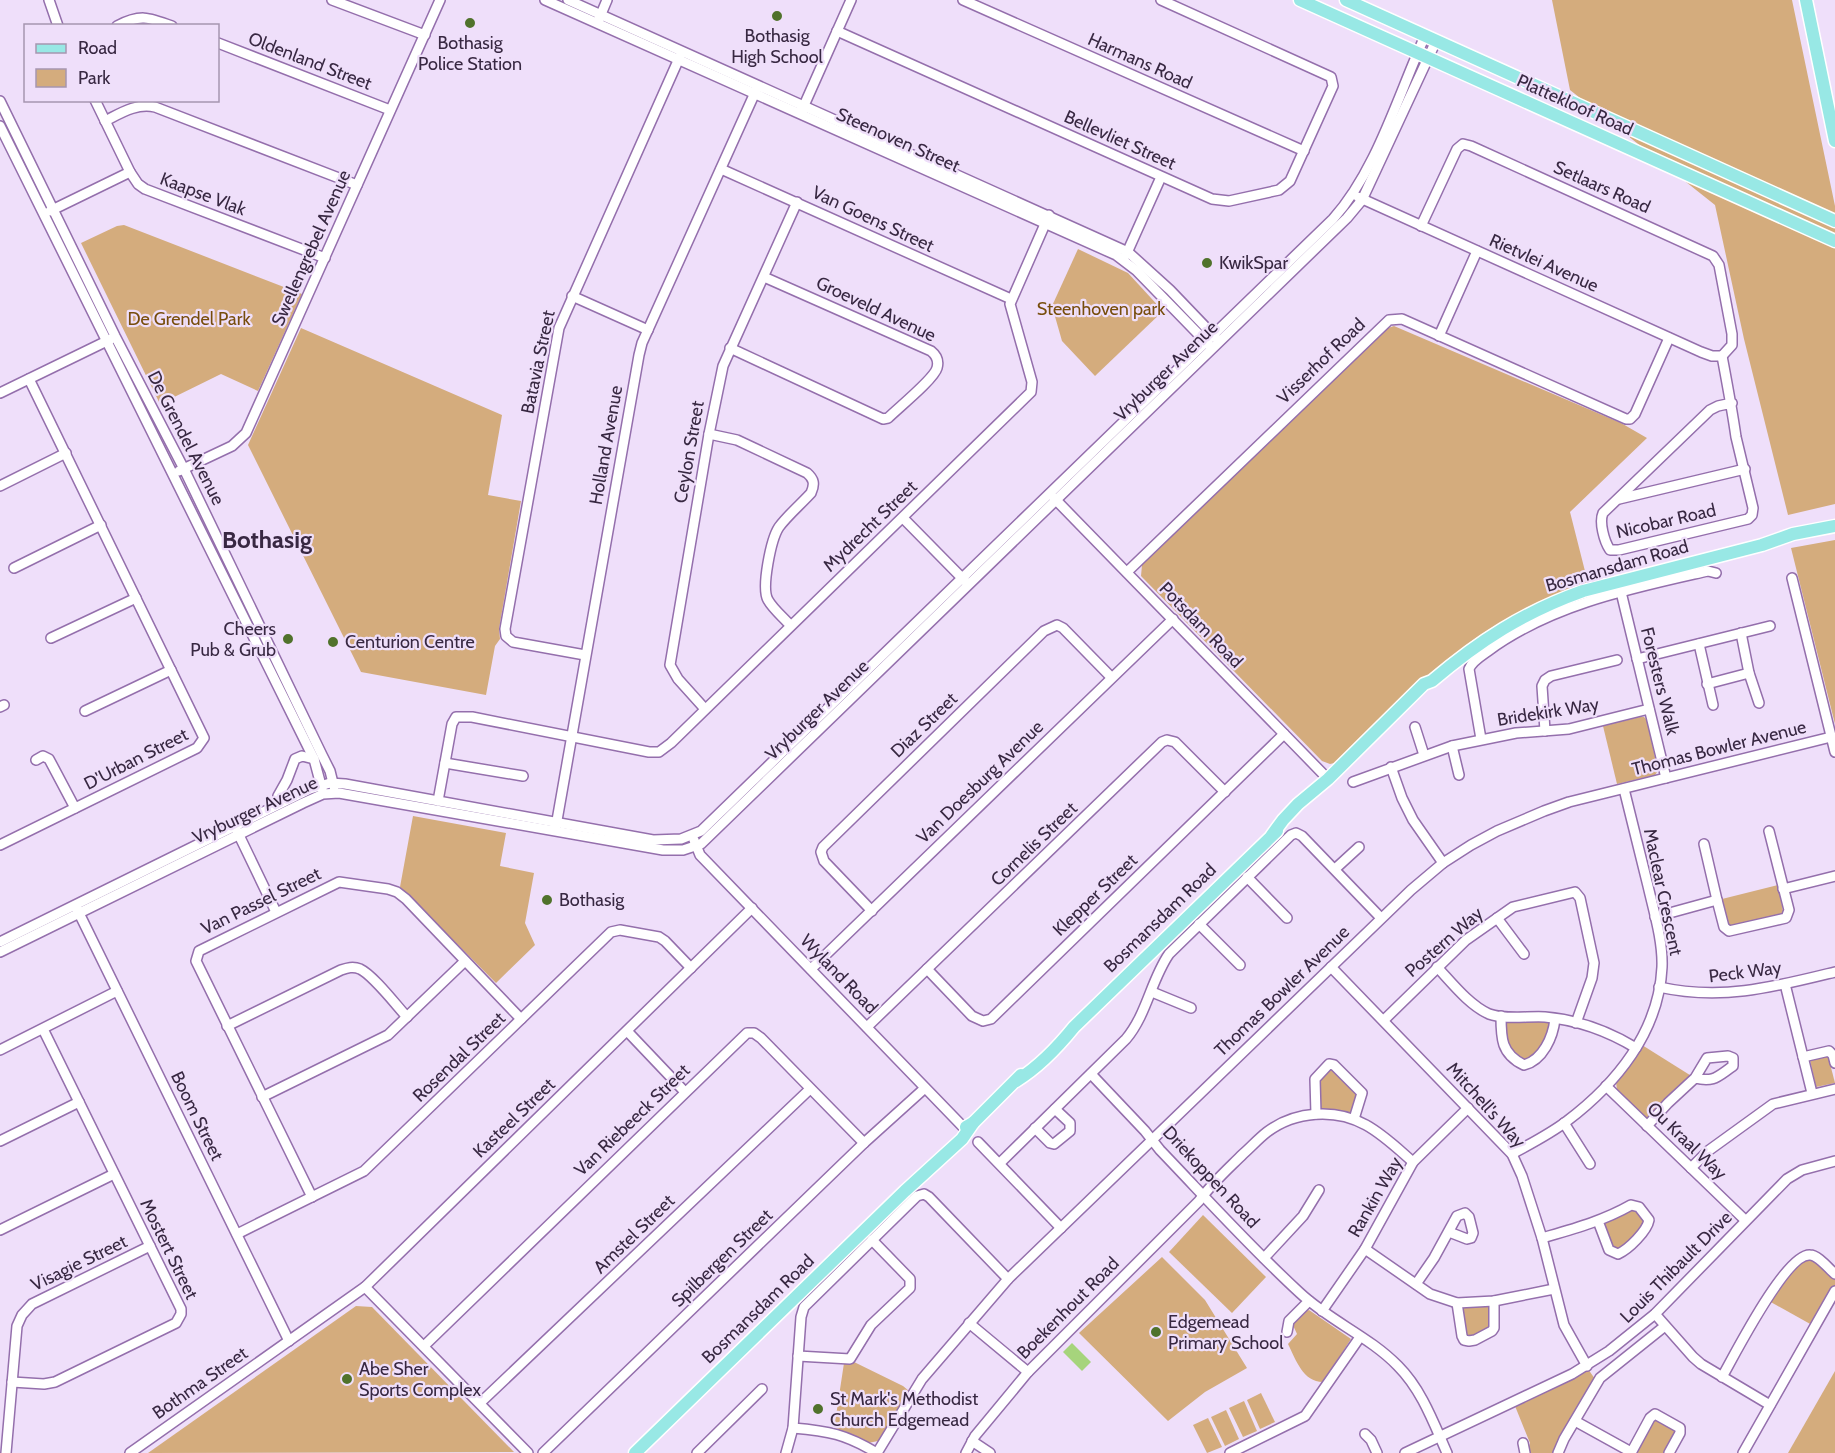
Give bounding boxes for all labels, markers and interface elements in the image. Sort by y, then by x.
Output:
marker: Bothasig High School [770,9,784,23]
marker: Bothasig Police Station [463,16,477,30]
legend [24,24,219,102]
place label: Bothasig High School [731,25,824,68]
street label: Oldenland Street [245,27,375,95]
street label: Harmans Road [1084,28,1196,94]
place label: Bothasig Police Station [418,32,522,75]
text: Road [78,37,117,59]
text: Park [78,67,111,89]
street label: Plattekloof Road [1513,69,1637,141]
street label: Steenoven Street [833,103,963,177]
street label: Bellevliet Street [1061,106,1179,174]
street label: Setlaars Road [1550,156,1654,218]
street label: Swellengrebel Avenue [267,167,355,329]
street label: Kaapse Vlak [157,168,250,221]
street label: Van Goens Street [809,181,937,257]
street label: Rietvlei Avenue [1486,229,1602,297]
place label: KwikSpar [1219,252,1288,274]
marker: KwikSpar [1200,256,1214,270]
street label: Groeveld Avenue [813,272,939,346]
park label: Steenhoven park [1037,298,1166,320]
park label: De Grendel Park [128,308,251,330]
street label: Batavia Street [516,308,560,416]
street label: Visserhof Road [1272,313,1370,409]
street label: Vryburger Avenue [1110,316,1222,426]
street label: De Grendel Avenue [143,367,229,509]
street label: Holland Avenue [585,384,627,506]
street label: Ceylon Street [669,399,709,505]
street label: Mydrecht Street [819,476,921,576]
street label: Nicobar Road [1614,499,1718,543]
district label: Bothasig [222,525,312,554]
street label: Bosmansdam Road [1543,535,1691,597]
street label: Potsdam Road [1155,577,1247,673]
place label: Cheers Pub & Grub [190,618,276,661]
street label: Foresters Walk [1636,625,1684,738]
place label: Centurion Centre [345,631,475,653]
marker: Cheers Pub & Grub [281,632,295,646]
marker: Centurion Centre [326,635,340,649]
street label: Vryburger Avenue [761,655,873,765]
street label: Diaz Street [886,688,962,762]
street label: Bridekirk Way [1496,693,1600,731]
street label: Van Doesburg Avenue [912,716,1048,848]
street label: Thomas Bowler Avenue [1630,716,1808,780]
street label: D'Urban Street [80,723,192,795]
street label: Vryburger Avenue [189,771,321,849]
street label: Cornelis Street [986,797,1082,891]
street label: Maclear Crescent [1639,826,1687,958]
street label: Klepper Street [1048,849,1142,941]
street label: Bosmansdam Road [1099,859,1221,977]
street label: Van Passel Street [198,863,324,939]
place label: Bothasig [559,889,625,911]
marker: Bothasig [540,893,554,907]
street label: Postern Way [1401,902,1487,982]
street label: Thomas Bowler Avenue [1210,921,1354,1061]
street label: Wyland Road [796,930,882,1018]
street label: Peck Way [1707,957,1783,987]
street label: Rosendal Street [408,1007,510,1107]
street label: Mitchell's Way [1442,1058,1530,1152]
street label: Van Riebeeck Street [570,1059,694,1181]
street label: Boom Street [166,1068,228,1164]
street label: Kasteel Street [468,1074,560,1162]
street label: Ou Kraal Way [1643,1098,1731,1184]
street label: Driekoppen Road [1158,1121,1264,1233]
street label: Rankin Way [1343,1153,1407,1241]
street label: Amstel Street [589,1190,679,1278]
street label: Mostert Street [135,1195,203,1303]
street label: Spilbergen Street [667,1204,777,1312]
street label: Louis Thibault Drive [1615,1206,1737,1328]
street label: Visagie Street [27,1230,131,1296]
street label: Bosmansdam Road [697,1250,819,1368]
street label: Boekenhout Road [1012,1252,1124,1364]
place label: Edgemead Primary School [1168,1311,1284,1354]
marker: Edgemead Primary School [1149,1325,1163,1339]
street label: Bothma Street [148,1342,252,1424]
place label: Abe Sher Sports Complex [359,1358,481,1401]
marker: Abe Sher Sports Complex [340,1372,354,1386]
place label: St Mark's Methodist Church Edgemead [830,1388,978,1431]
marker: St Mark's Methodist Church Edgemead [811,1402,825,1416]

